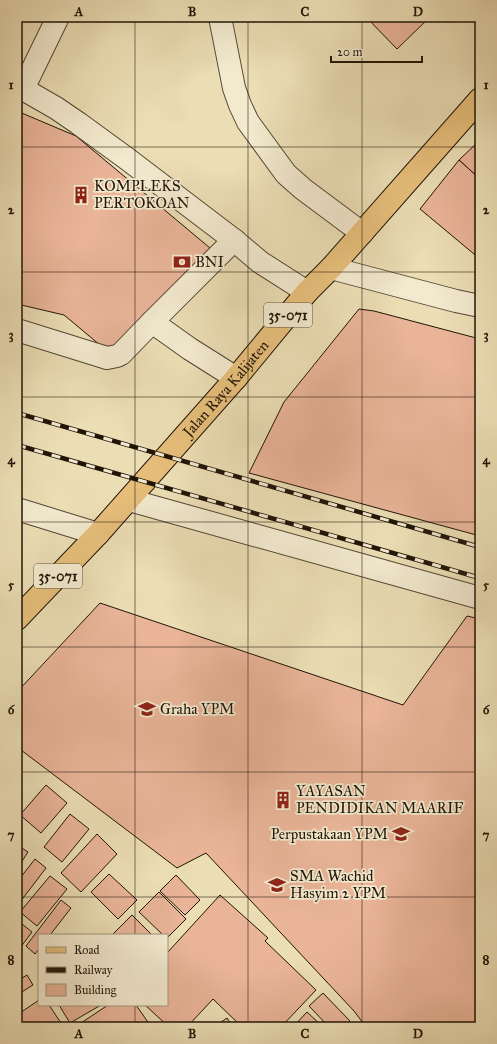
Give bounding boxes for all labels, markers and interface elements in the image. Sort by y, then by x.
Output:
text: A [74,4,84,20]
text: B [188,4,197,20]
text: C [301,4,310,20]
text: D [413,4,423,20]
scale bar [331,38,422,64]
text: 20 m [337,45,363,59]
text: 1 [8,77,14,93]
text: 1 [483,77,489,93]
place label: KOMPLEKS PERTOKOAN [94,177,190,212]
building icon: KOMPLEKS PERTOKOAN [71,185,91,205]
text: 2 [8,202,15,218]
text: 2 [483,202,490,218]
bank icon: BNI [172,252,192,272]
place label: BNI [195,253,224,271]
road number: 35-071 [264,303,312,327]
text: 3 [8,327,14,343]
text: 3 [483,327,489,343]
street label: Jalan Raya Kalijaten [178,337,272,443]
text: 4 [7,452,15,468]
text: 4 [482,452,490,468]
road number: 35-071 [34,564,82,588]
text: 5 [8,577,15,593]
text: 5 [483,577,490,593]
school or university icon: Graha YPM [137,699,157,719]
place label: Graha YPM [160,700,235,718]
text: 6 [8,702,16,718]
text: 6 [483,702,491,718]
place label: YAYASAN PENDIDIKAN MAARIF [296,782,464,817]
building icon: YAYASAN PENDIDIKAN MAARIF [273,790,293,810]
school or university icon: Perpustakaan YPM [391,824,411,844]
place label: Perpustakaan YPM [271,825,388,843]
text: 7 [8,827,15,843]
text: 7 [483,827,490,843]
place label: SMA Wachid Hasyim 2 YPM [290,867,386,902]
school or university icon: SMA Wachid Hasyim 2 YPM [267,875,287,895]
legend [38,934,168,1006]
text: Road [74,943,100,957]
text: 8 [8,952,15,968]
text: 8 [483,952,490,968]
text: Railway [74,963,113,977]
text: Building [74,983,117,998]
text: A [74,1026,84,1042]
text: B [188,1026,197,1042]
text: C [301,1026,310,1042]
text: D [413,1026,423,1042]

